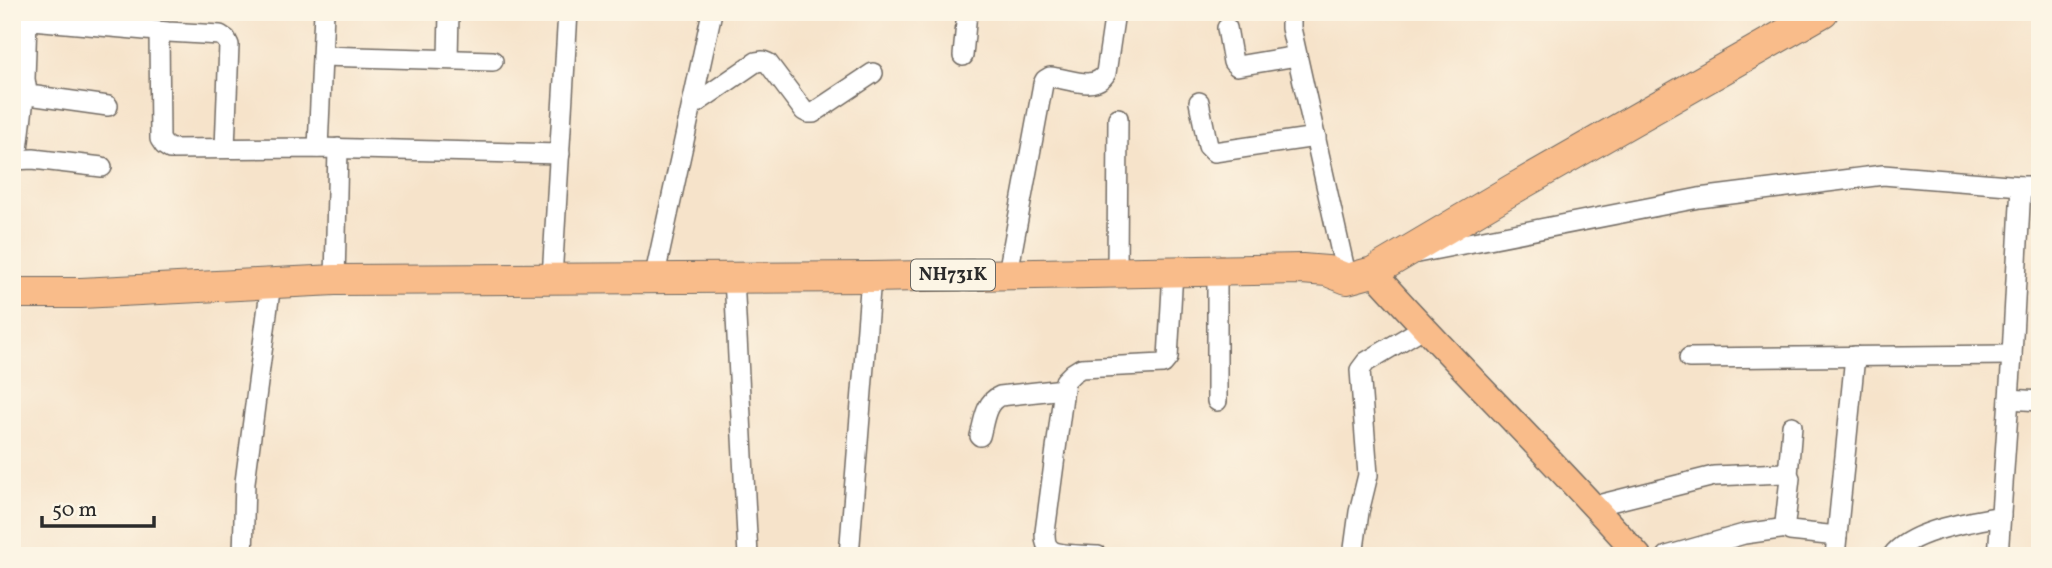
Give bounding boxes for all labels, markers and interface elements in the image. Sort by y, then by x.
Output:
road number: NH731K [911,260,995,290]
scale bar [42,484,154,528]
text: 50 m [52,496,97,525]

